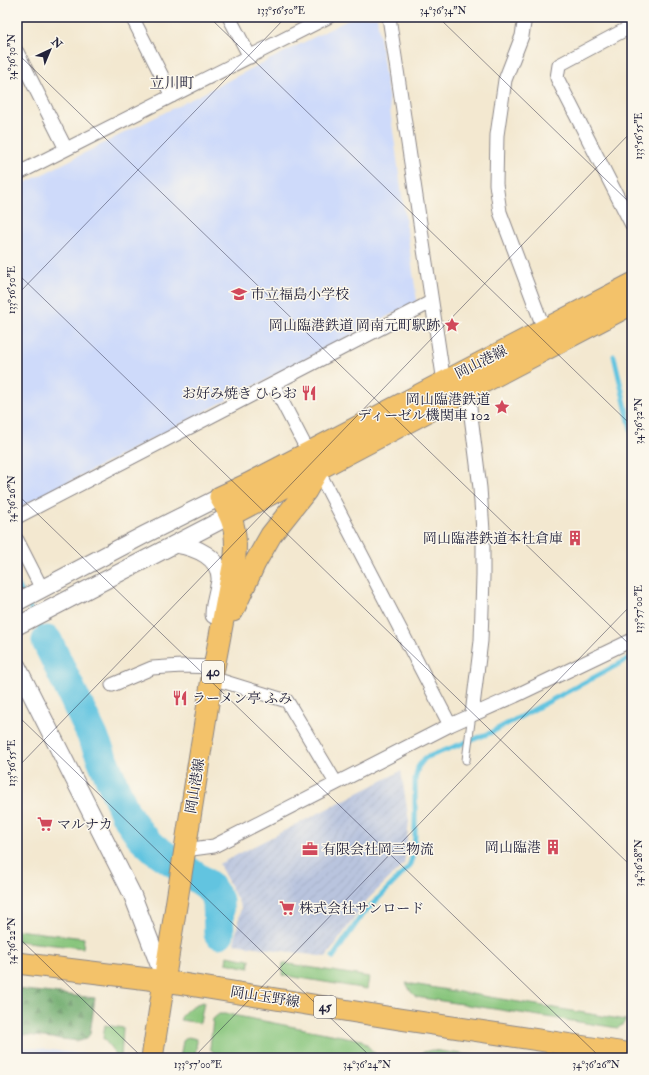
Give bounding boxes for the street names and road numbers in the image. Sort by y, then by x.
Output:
street label: 岡山港線 [452,342,510,382]
road number: 40 [202,661,224,683]
street label: 岡山港線 [182,757,208,815]
street label: 岡山玉野線 [229,983,301,1011]
road number: 45 [314,996,336,1018]

